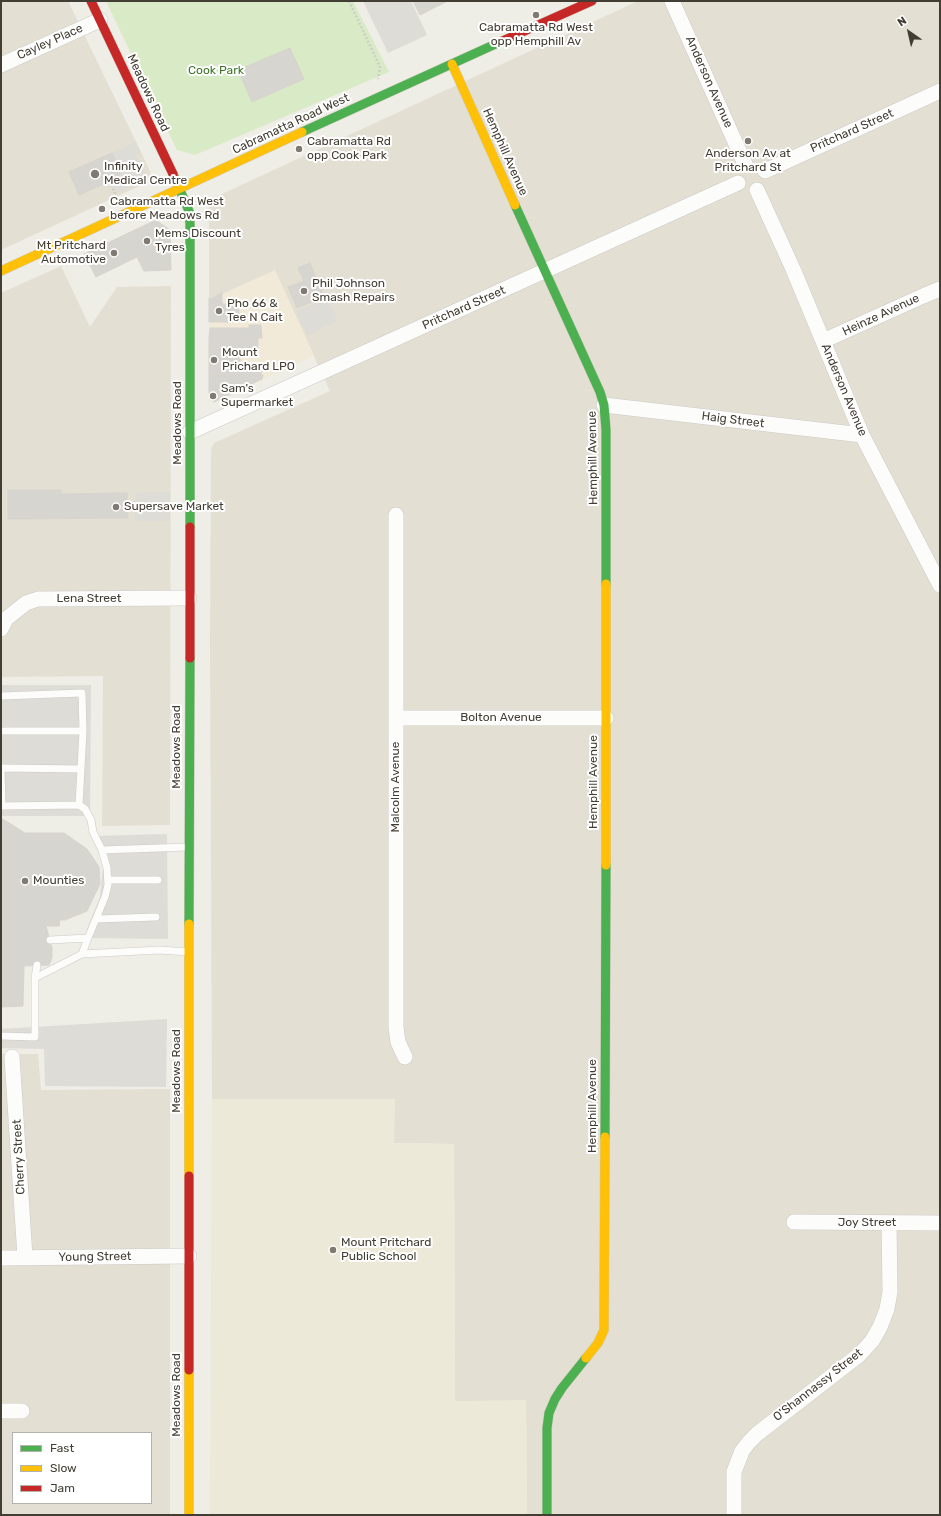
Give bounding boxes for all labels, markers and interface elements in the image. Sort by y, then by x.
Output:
marker: Cabramatta Rd West opp Hemphill Av [531,10,541,20]
north arrow [889,12,929,52]
text: N [895,14,909,29]
street label: Cayley Place [15,21,85,63]
place label: Cabramatta Rd West opp Hemphill Av [479,21,593,49]
street label: Anderson Avenue [682,34,736,130]
street label: Meadows Road [124,52,172,134]
park label: Cook Park [188,64,244,78]
street label: Cabramatta Road West [230,91,352,157]
street label: Hemphill Avenue [479,106,531,198]
street label: Pritchard Street [808,106,896,156]
place label: Cabramatta Rd opp Cook Park [307,135,391,163]
marker: Anderson Av at Pritchard St [743,136,753,146]
marker: Cabramatta Rd opp Cook Park [294,144,304,154]
place label: Anderson Av at Pritchard St [705,147,791,175]
place label: Infinity Medical Centre [104,160,187,188]
marker: Infinity Medical Centre [89,168,101,180]
place label: Cabramatta Rd West before Meadows Rd [110,195,224,223]
marker: Cabramatta Rd West before Meadows Rd [97,204,107,214]
place label: Mems Discount Tyres [155,227,241,255]
marker: Mems Discount Tyres [142,236,152,246]
place label: Mt Pritchard Automotive [37,239,106,267]
marker: Mt Pritchard Automotive [109,248,119,258]
place label: Phil Johnson Smash Repairs [312,277,395,305]
street label: Pritchard Street [420,283,508,333]
marker: Phil Johnson Smash Repairs [299,286,309,296]
street label: Heinze Avenue [840,291,922,339]
place label: Pho 66 & Tee N Cait [227,297,283,325]
marker: Pho 66 & Tee N Cait [214,306,224,316]
street label: Anderson Avenue [818,342,870,438]
place label: Mount Prichard LPO [222,346,295,374]
marker: Mount Prichard LPO [209,355,219,365]
street label: Meadows Road [171,381,185,465]
place label: Sam's Supermarket [221,382,293,410]
marker: Sam's Supermarket [208,391,218,401]
street label: Haig Street [701,409,765,431]
street label: Hemphill Avenue [585,411,601,505]
place label: Supersave Market [124,500,224,514]
marker: Supersave Market [111,502,121,512]
street label: Lena Street [57,592,121,606]
street label: Meadows Road [170,705,184,789]
street label: Bolton Avenue [460,711,542,725]
street label: Hemphill Avenue [587,735,601,829]
street label: Malcolm Avenue [389,741,403,833]
place label: Mounties [33,874,84,888]
marker: Mounties [20,876,30,886]
street label: Meadows Road [170,1029,184,1113]
street label: Hemphill Avenue [586,1059,600,1153]
street label: Cherry Street [10,1119,28,1195]
street label: Joy Street [838,1216,896,1230]
place label: Mount Pritchard Public School [341,1236,431,1264]
marker: Mount Pritchard Public School [328,1245,338,1255]
street label: Young Street [58,1249,132,1265]
street label: O'Shannassy Street [770,1346,866,1424]
street label: Meadows Road [170,1353,184,1437]
legend [12,1432,152,1504]
text: Fast [50,1441,74,1455]
text: Slow [50,1461,77,1475]
text: Jam [50,1481,75,1495]

